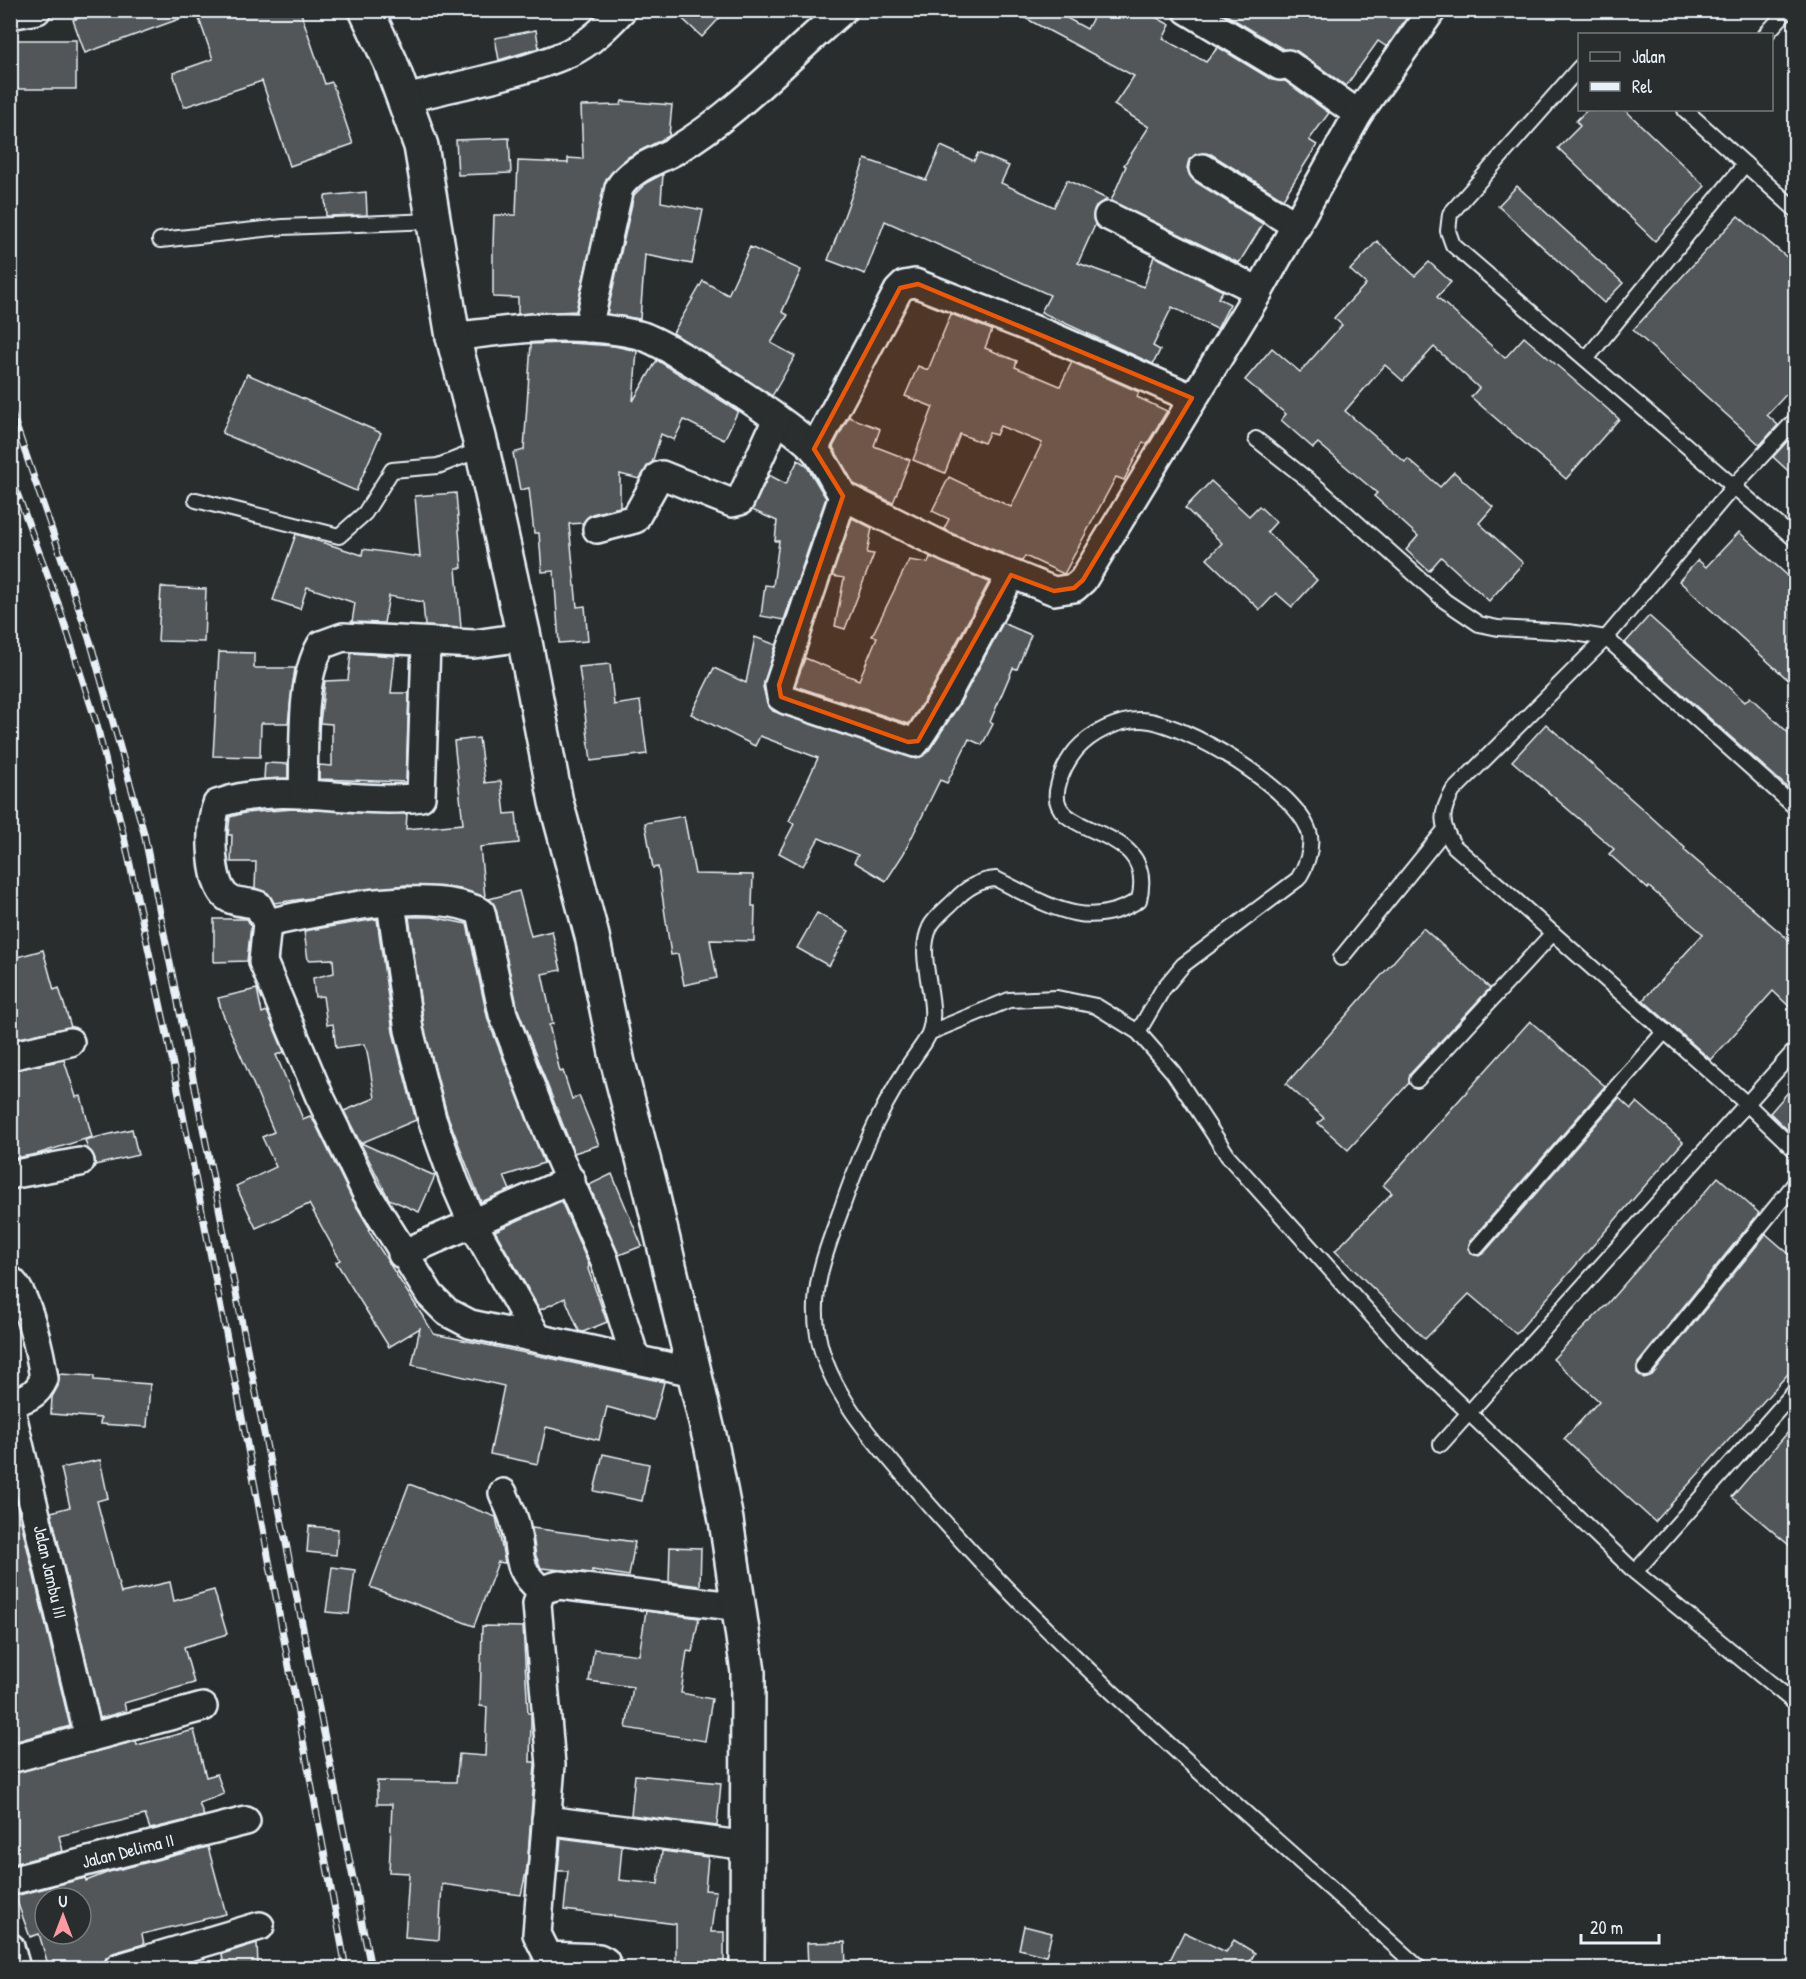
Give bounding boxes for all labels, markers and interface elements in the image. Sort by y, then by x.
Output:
legend [1578,33,1773,111]
text: Jalan [1632,44,1666,69]
text: Rel [1632,74,1652,99]
street label: Jalan Jambu III [28,1523,73,1621]
street label: Jalan Delima II [79,1827,177,1874]
north arrow [33,1886,93,1946]
text: U [59,1890,68,1912]
scale bar [1581,1907,1659,1945]
text: 20 m [1590,1915,1623,1940]

